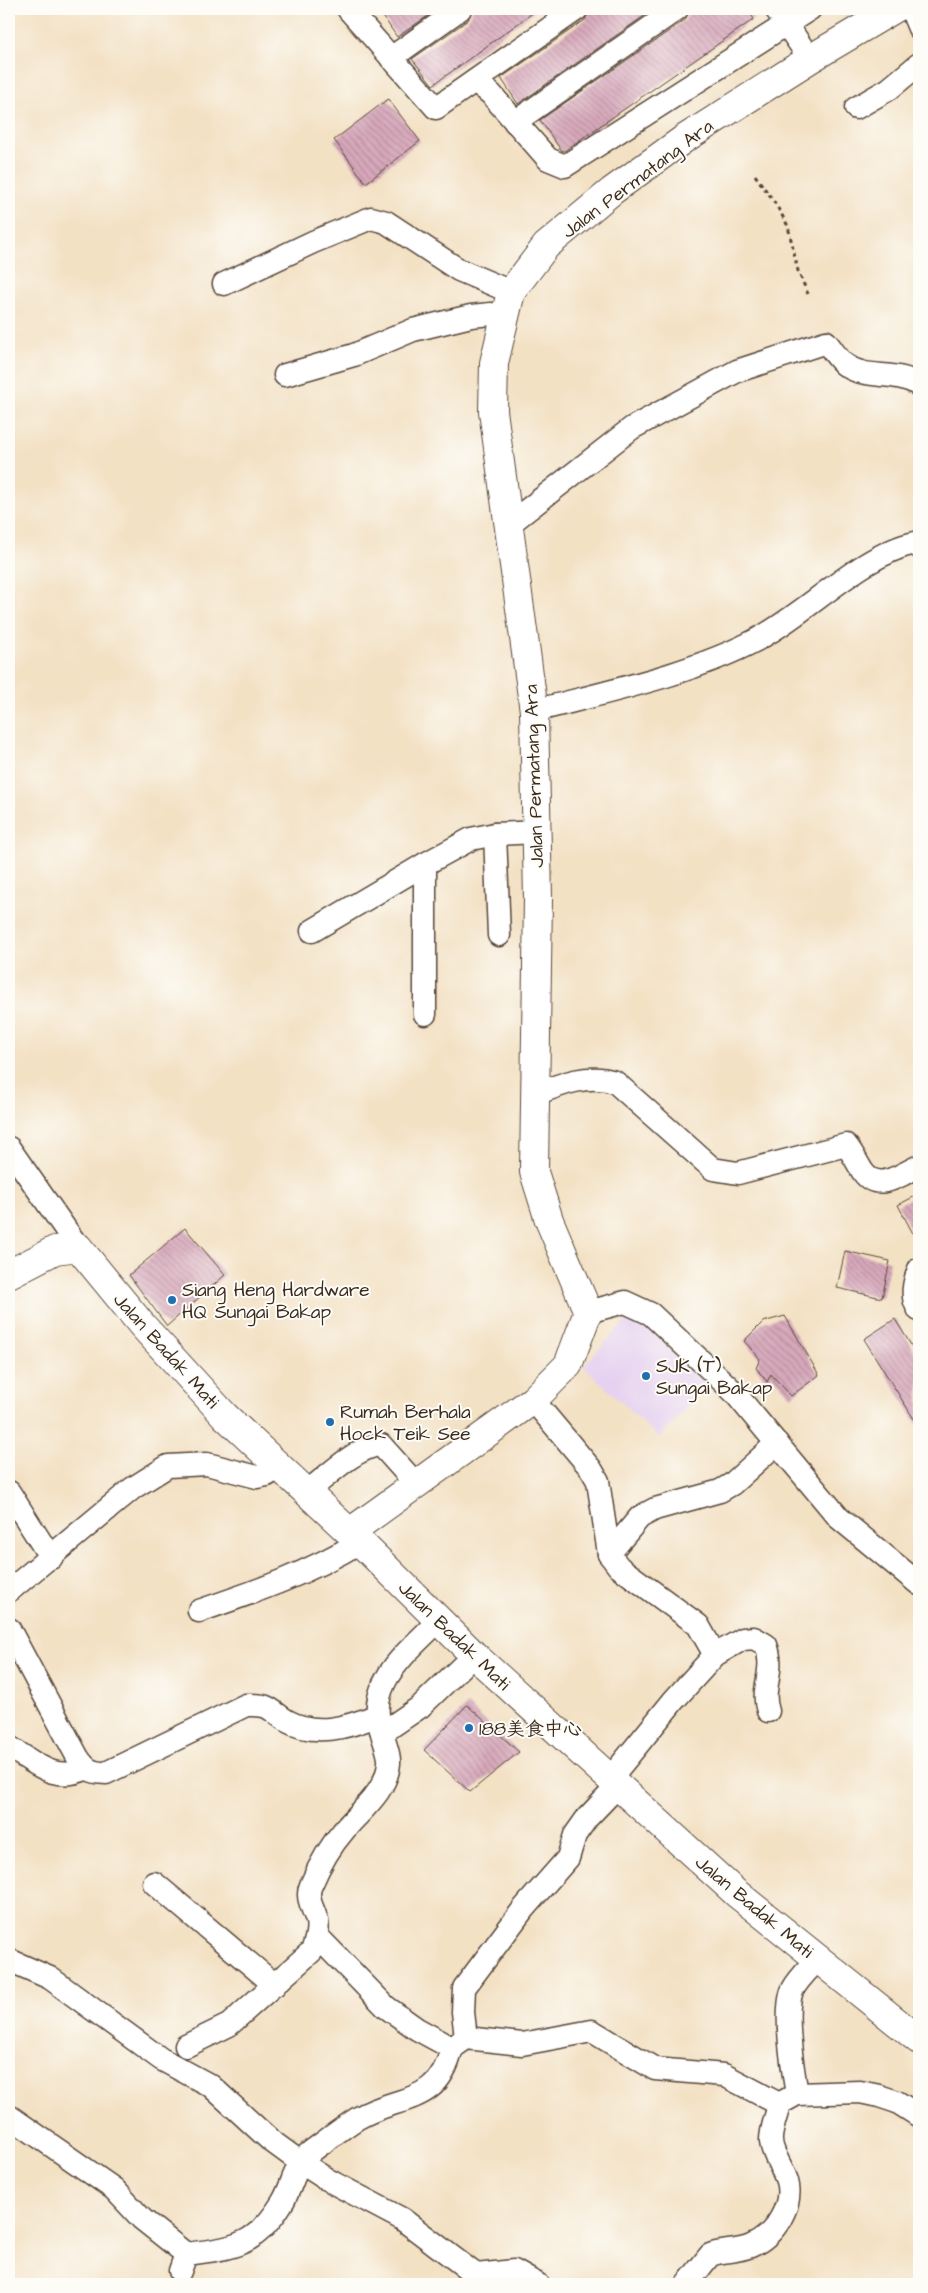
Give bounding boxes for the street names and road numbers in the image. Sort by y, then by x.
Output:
street label: Jalan Permatang Ara [557,113,720,246]
street label: Jalan Permatang Ara [518,683,552,868]
street label: Jalan Badak Mati [107,1287,225,1415]
street label: Jalan Badak Mati [392,1575,516,1697]
street label: Jalan Badak Mati [689,1849,819,1965]

